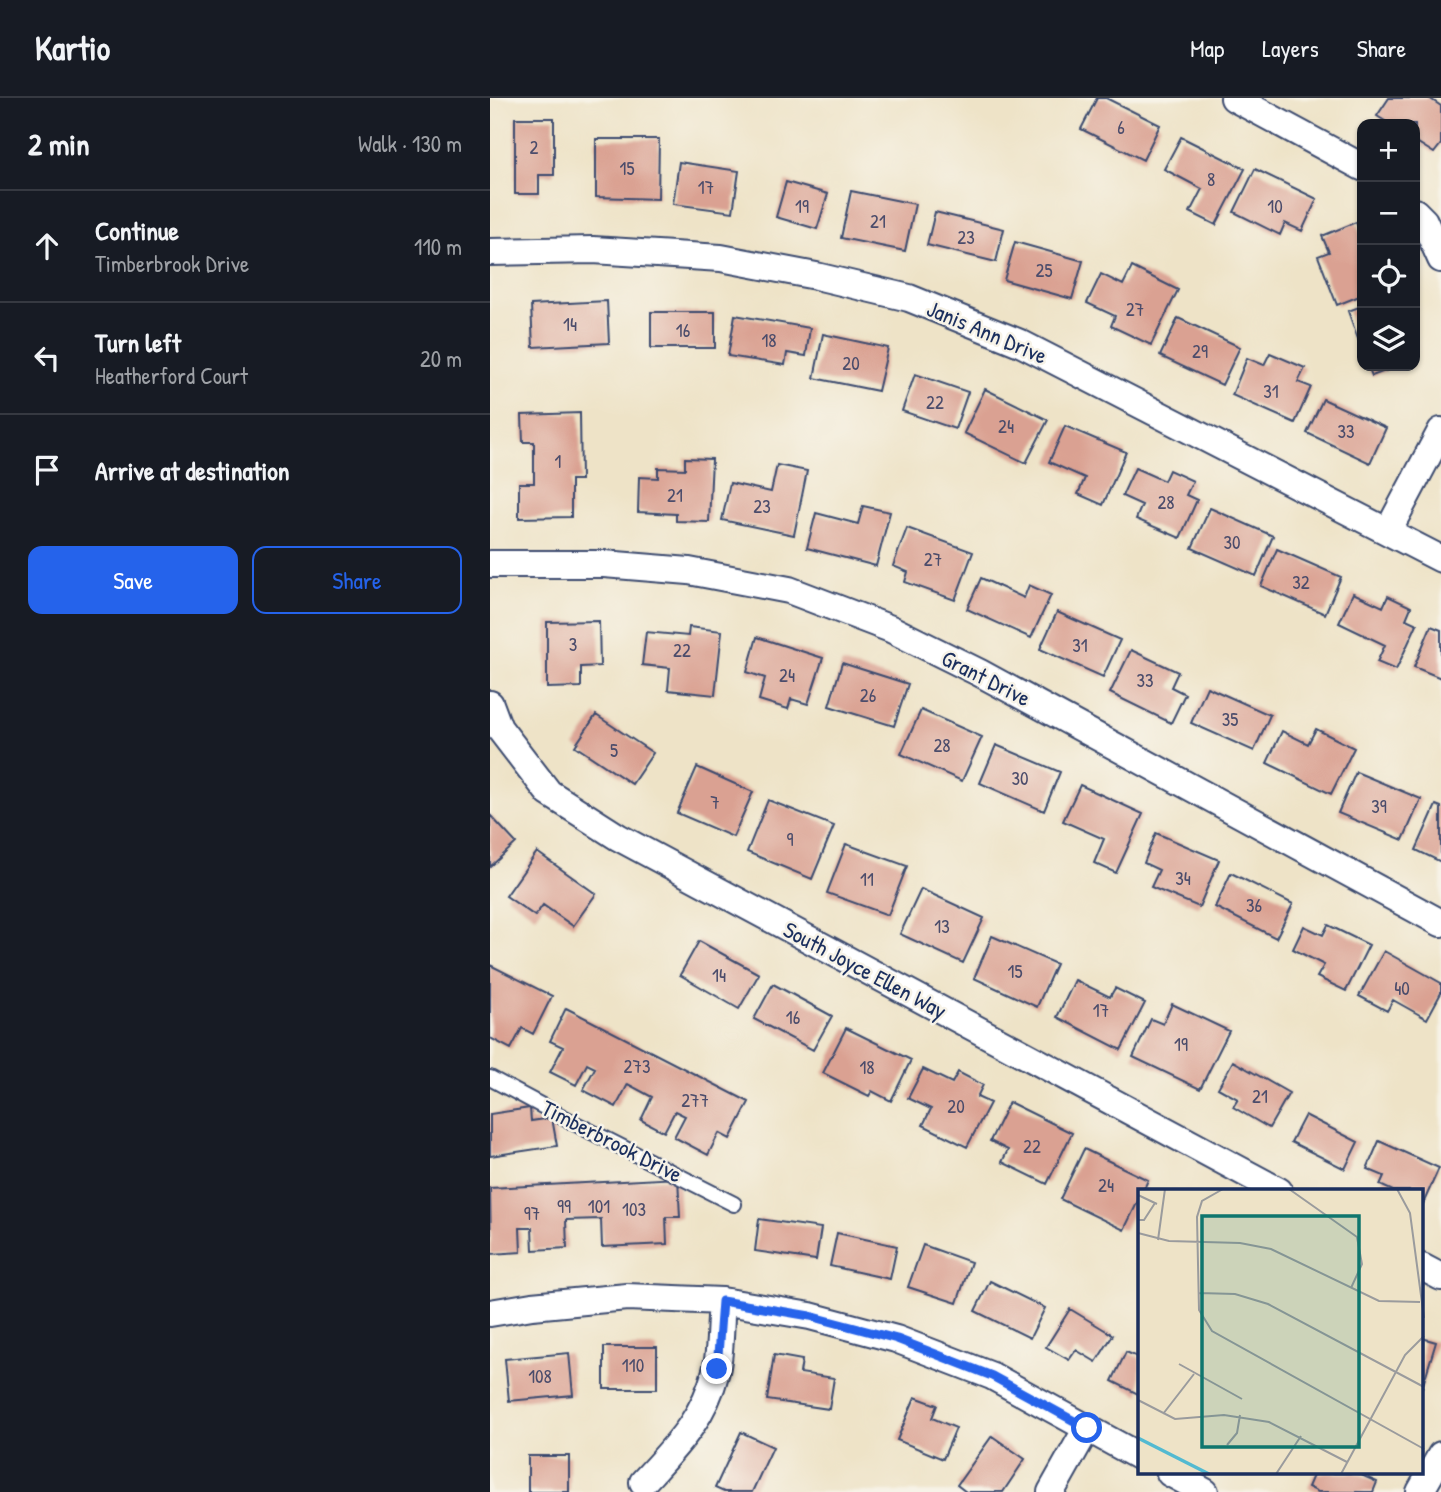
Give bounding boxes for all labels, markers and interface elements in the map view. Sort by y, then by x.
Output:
text: Kartio [35,26,110,70]
text: Map [1190,32,1224,64]
text: Layers [1262,32,1319,64]
text: Share [1357,32,1406,64]
house number: 6 [1117,114,1125,140]
map controls [1357,119,1420,371]
button: + [1357,119,1420,182]
text: 2 min [28,124,90,164]
text: Walk · 130 m [358,128,462,159]
house number: 2 [530,134,539,160]
house number: 15 [620,155,634,181]
house number: 8 [1207,166,1215,192]
house number: 17 [698,174,714,200]
button: − [1357,182,1420,245]
house number: 19 [795,193,809,219]
house number: 10 [1267,193,1283,219]
house number: 21 [870,208,886,234]
text: Continue [95,213,179,248]
house number: 23 [957,224,975,250]
icon: ahead [28,227,66,265]
text: 110 m [414,231,462,262]
button: locate [1357,245,1420,308]
text: Timberbrook Drive [95,248,249,279]
house number: 25 [1036,257,1052,283]
street label: Janis Ann Drive [922,292,1052,371]
house number: 27 [1126,296,1144,322]
button: layers [1357,308,1420,371]
house number: 14 [563,311,577,337]
house number: 16 [676,317,690,343]
text: Turn left [95,325,181,360]
house number: 18 [761,327,777,353]
house number: 29 [1192,338,1208,364]
icon: left [28,339,66,377]
text: 20 m [420,343,462,374]
house number: 20 [842,350,860,376]
text: Heatherford Court [95,360,248,391]
house number: 31 [1263,378,1279,404]
house number: 22 [926,389,944,415]
house number: 24 [998,413,1014,439]
house number: 33 [1337,418,1355,444]
house number: 1 [555,448,562,474]
icon: arrive [28,451,66,489]
text: Arrive at destination [95,453,290,488]
house number: 21 [667,482,683,508]
house number: 28 [1157,489,1175,515]
house number: 23 [753,493,771,519]
house number: 30 [1223,529,1241,555]
button: Save [28,546,238,614]
button: Share [252,546,462,614]
house number: 27 [924,546,942,572]
house number: 32 [1292,569,1310,595]
house number: 3 [569,631,577,657]
house number: 31 [1072,632,1088,658]
house number: 22 [673,637,691,663]
street label: Grant Drive [937,642,1036,713]
house number: 24 [779,662,795,688]
house number: 33 [1136,667,1154,693]
house number: 26 [860,682,876,708]
house number: 35 [1222,706,1238,732]
house number: 28 [933,732,951,758]
house number: 5 [610,737,618,763]
house number: 30 [1011,765,1029,791]
house number: 7 [710,789,720,815]
house number: 39 [1371,793,1387,819]
house number: 9 [787,826,794,852]
house number: 34 [1175,865,1191,891]
house number: 11 [860,866,874,892]
house number: 36 [1246,892,1262,918]
street label: South Joyce Ellen Way [778,913,952,1026]
house number: 13 [934,913,950,939]
house number: 15 [1008,958,1022,984]
house number: 14 [712,962,726,988]
house number: 40 [1394,975,1410,1001]
house number: 17 [1093,997,1109,1023]
house number: 16 [786,1004,800,1030]
house number: 19 [1174,1031,1188,1057]
house number: 273 [624,1053,650,1079]
house number: 18 [859,1054,875,1080]
house number: 21 [1252,1083,1268,1109]
house number: 277 [681,1087,709,1113]
street label: Timberbrook Drive [537,1092,688,1189]
house number: 20 [947,1093,965,1119]
house number: 22 [1023,1133,1041,1159]
house number: 24 [1098,1172,1114,1198]
inset map [1138,1189,1424,1474]
house number: 99 [557,1193,571,1219]
house number: 101 [588,1193,610,1219]
house number: 103 [622,1196,646,1222]
house number: 97 [524,1200,540,1226]
house number: 110 [622,1352,644,1378]
route end [701,1353,732,1384]
house number: 108 [528,1363,552,1389]
route start [1071,1412,1102,1443]

